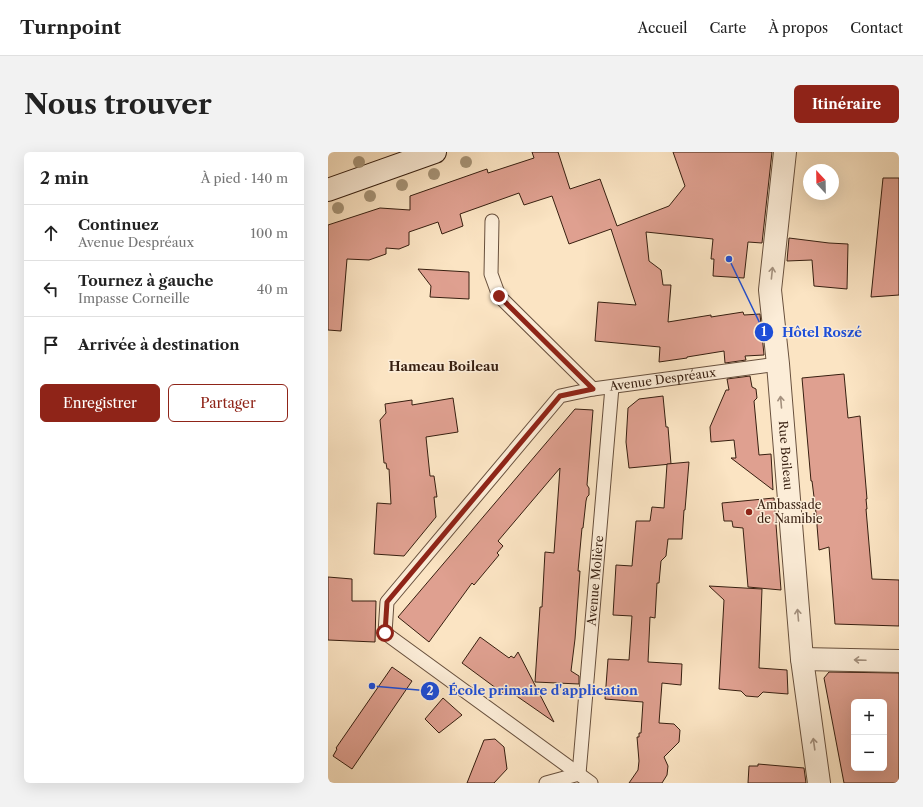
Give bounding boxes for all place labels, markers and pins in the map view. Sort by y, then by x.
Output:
callout: Hôtel Roszé [754,320,870,345]
place label: Ambassade de Namibie [756,497,823,526]
marker: Ambassade de Namibie [744,507,754,517]
callout: École primaire d'application [420,678,646,703]

